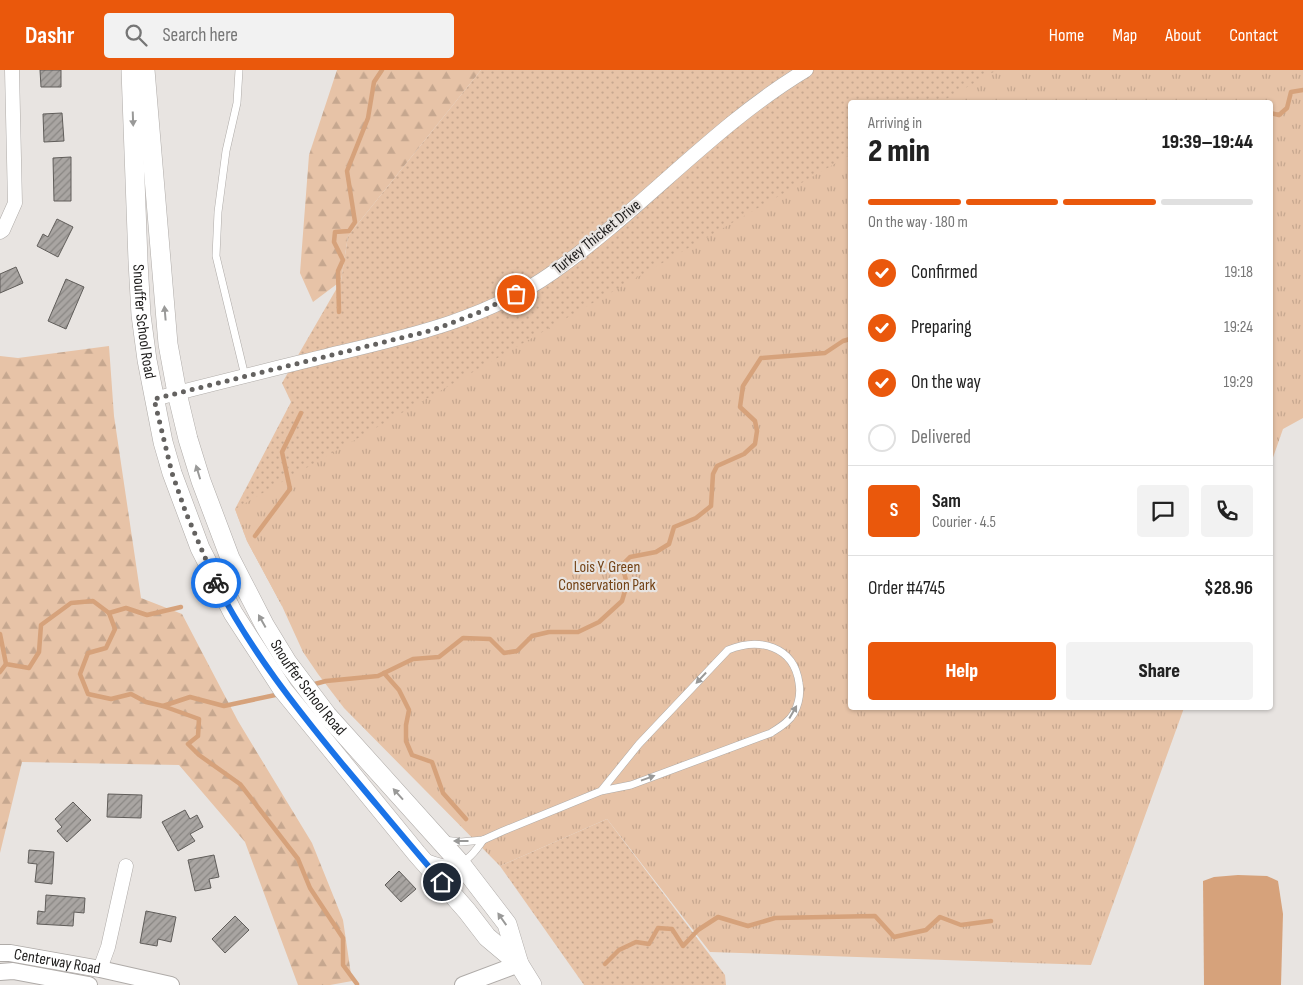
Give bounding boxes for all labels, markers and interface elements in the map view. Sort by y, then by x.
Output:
search box [104,13,454,58]
text: Dashr [25,21,74,50]
icon: search [122,21,150,49]
text: Search here [162,24,238,47]
text: Home [1049,25,1084,46]
text: Map [1112,25,1137,46]
text: About [1165,25,1201,46]
text: Contact [1229,25,1278,46]
one-way arrow [129,111,137,127]
text: Arriving in [868,114,922,133]
text: 19:39–19:44 [1162,131,1253,154]
text: 2 min [868,132,930,171]
street label: Turkey Thicket Drive [549,196,645,278]
text: On the way · 180 m [868,213,968,232]
icon: check [868,259,896,287]
text: Confirmed [911,261,978,284]
text: 19:18 [1225,263,1253,282]
street label: Snouffer School Road [129,264,160,380]
pin [495,273,537,315]
icon: bag [502,280,530,308]
one-way arrow [160,305,168,321]
icon: check [868,314,896,342]
text: Preparing [911,316,972,339]
text: 19:24 [1224,318,1253,337]
icon: check [868,369,896,397]
text: On the way [911,371,981,394]
text: 19:29 [1224,373,1253,392]
text: Delivered [911,426,971,449]
one-way arrow [194,464,201,479]
button: chat [1137,485,1189,537]
button: phone [1201,485,1253,537]
text: Sam [932,490,961,513]
text: S [890,499,898,522]
text: Courier · 4.5 [932,513,996,532]
courier [191,558,241,608]
park label: Lois Y. Green Conservation Park [558,558,656,595]
icon: bike [202,569,230,597]
text: Order #4745 [868,577,945,600]
text: $28.96 [1204,577,1253,600]
one-way arrow [258,614,266,628]
street label: Snouffer School Road [266,636,350,739]
button: Help [868,642,1056,700]
button: Share [1066,642,1253,700]
one-way arrow [695,671,707,683]
one-way arrow [789,706,798,719]
one-way arrow [641,774,656,782]
one-way arrow [392,789,404,801]
one-way arrow [453,837,469,845]
pin [421,861,463,903]
icon: home [428,868,456,896]
one-way arrow [497,912,507,926]
street label: Centerway Road [13,944,102,978]

